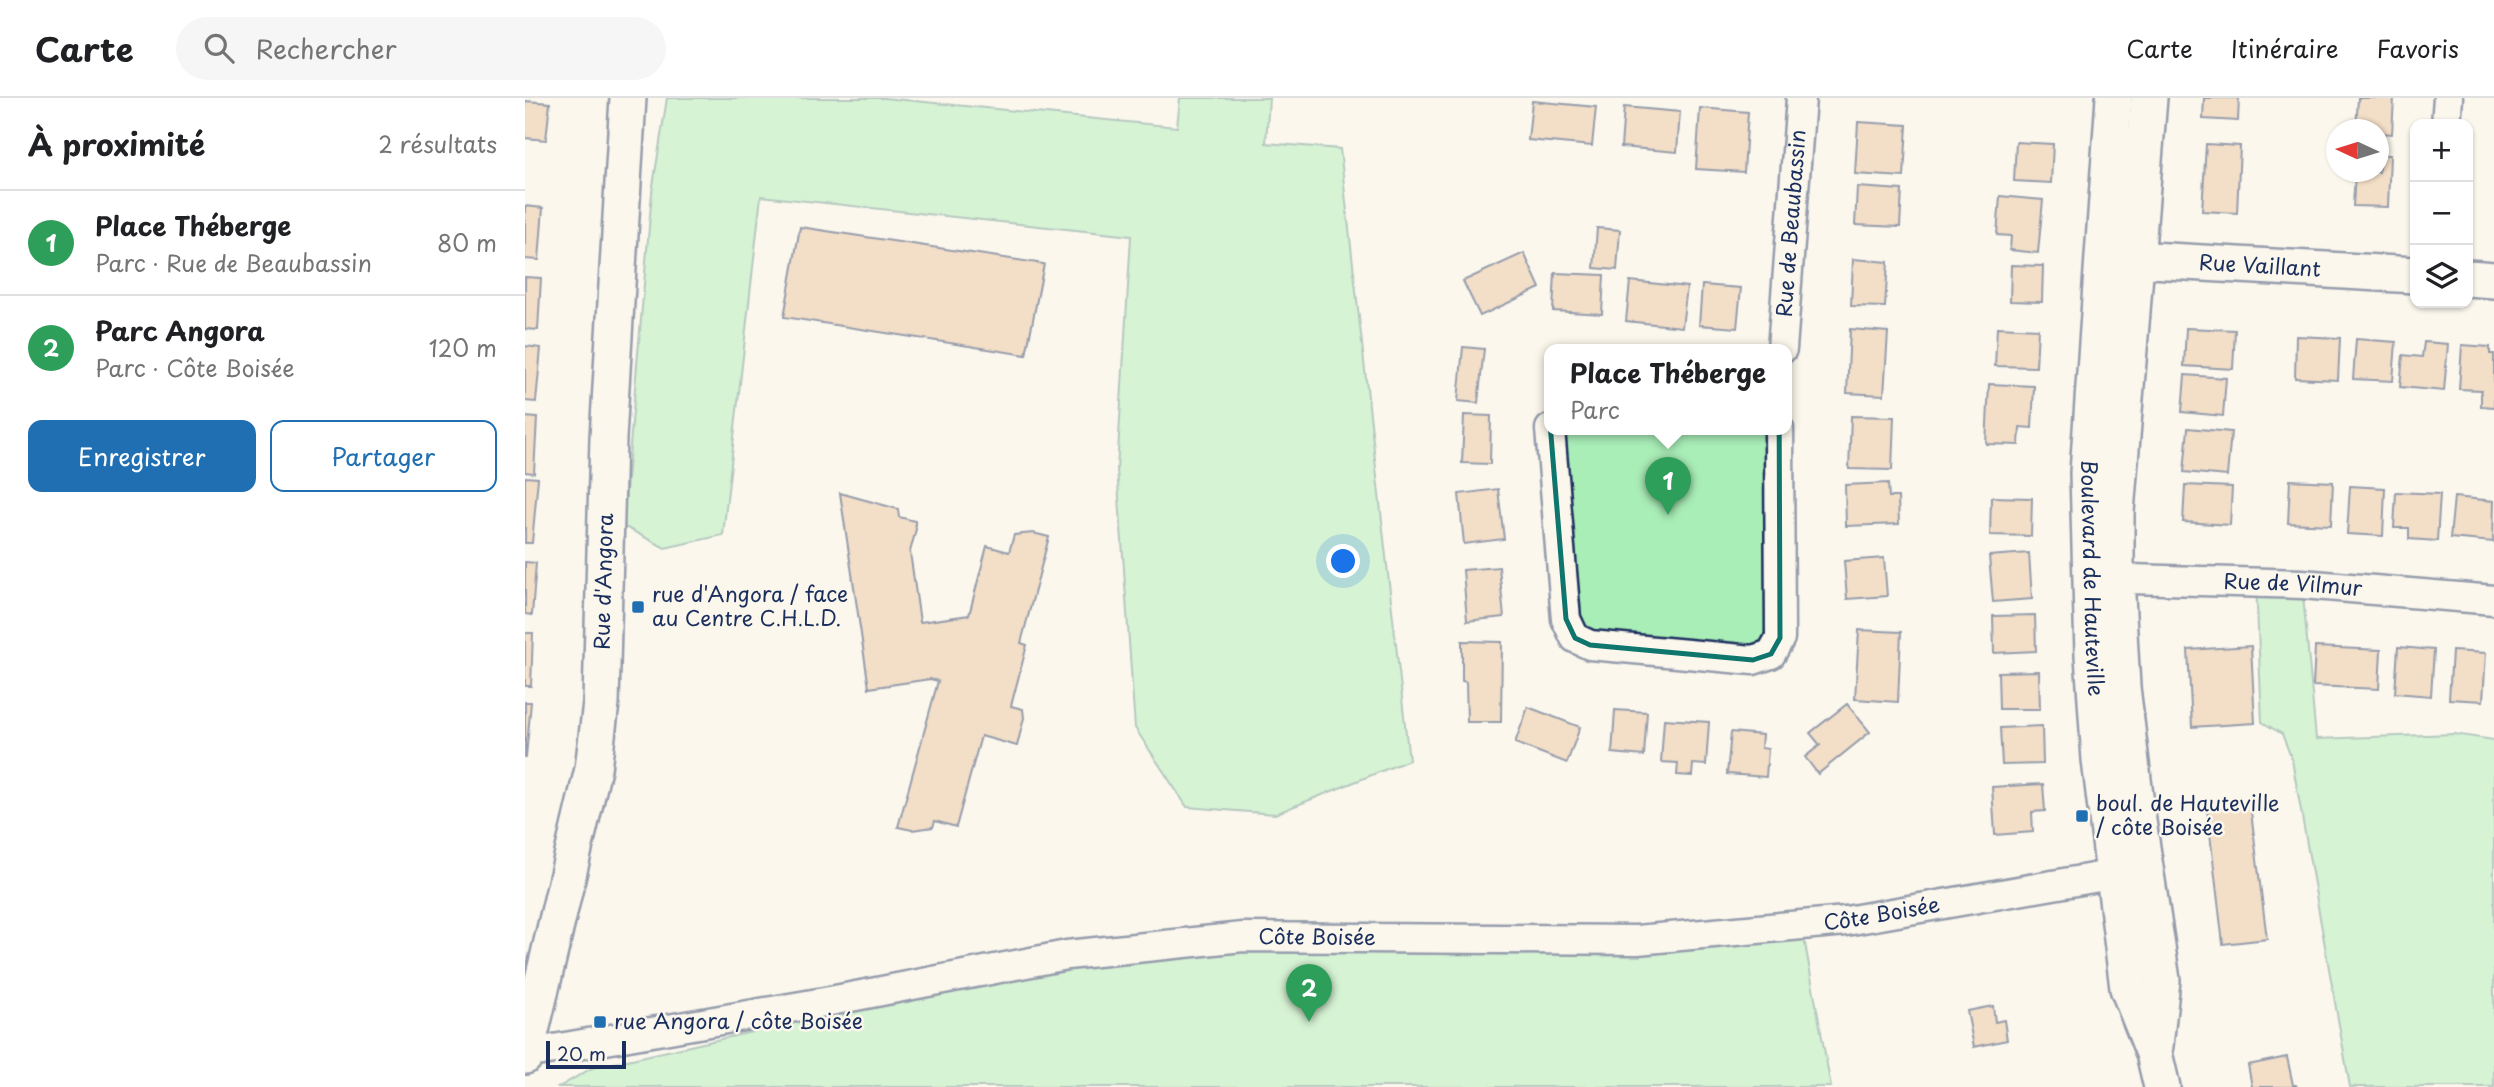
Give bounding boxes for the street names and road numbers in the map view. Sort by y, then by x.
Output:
street label: Rue de Beaubassin [1766,128,1813,318]
street label: Rue Vaillant [2198,245,2322,284]
street label: Boulevard de Hauteville [2074,459,2114,697]
street label: Rue d'Angora [584,512,620,650]
street label: Rue de Vilmur [2223,564,2364,603]
street label: Côte Boisée [1822,887,1942,937]
street label: Côte Boisée [1258,919,1376,952]

